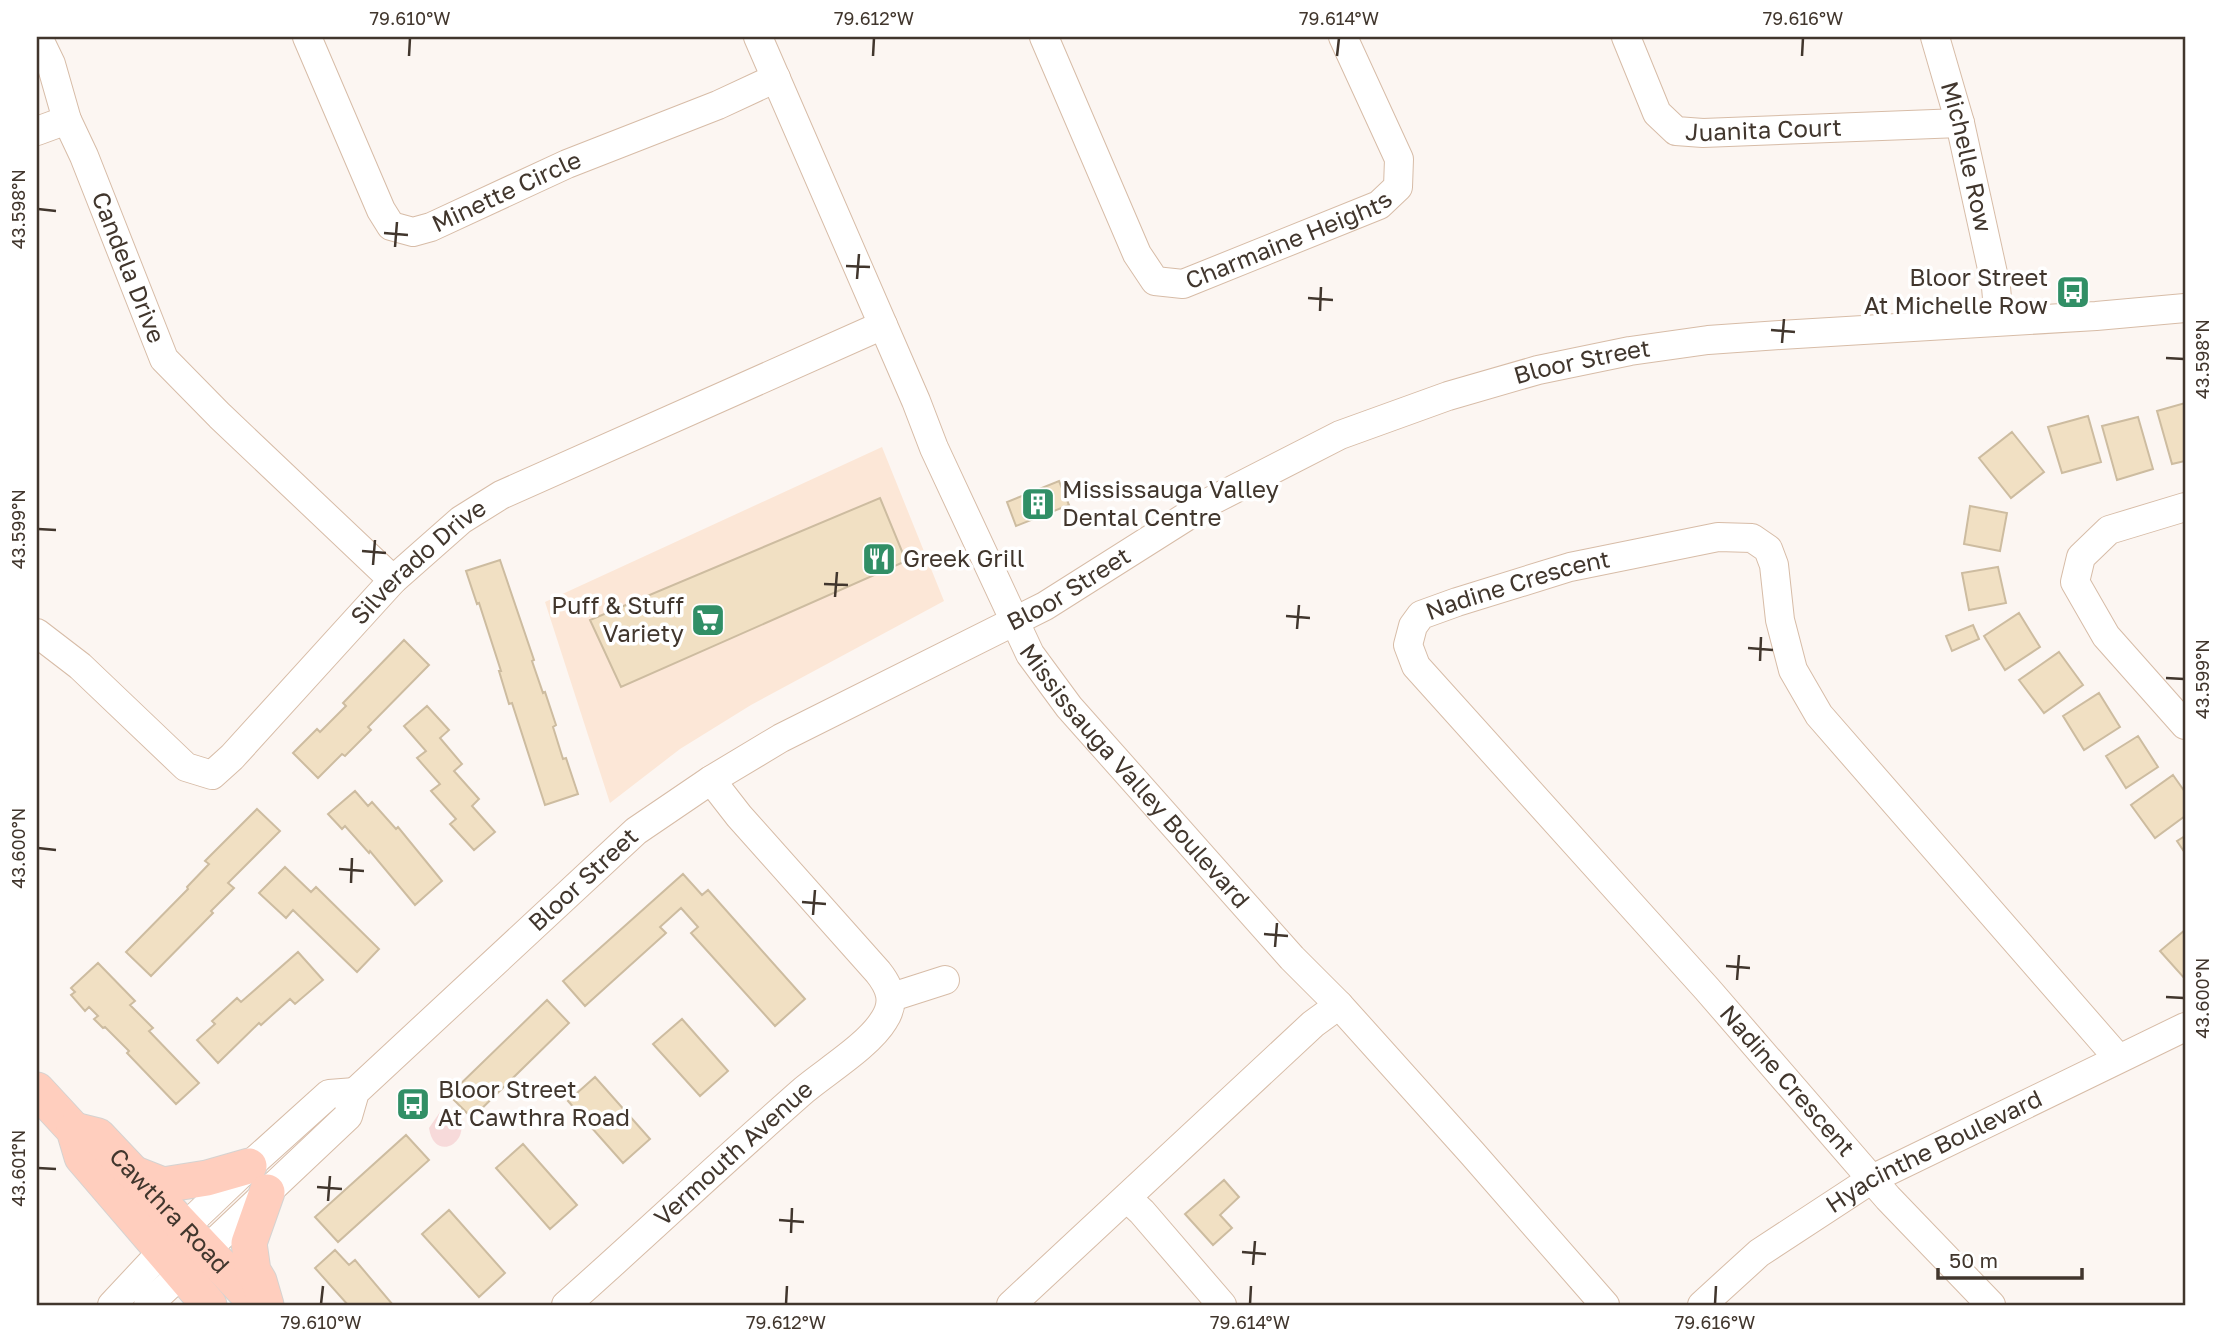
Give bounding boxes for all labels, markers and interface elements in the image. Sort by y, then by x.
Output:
text: 79.610°W [370,7,450,29]
text: 79.612°W [834,7,914,29]
text: 79.614°W [1299,7,1379,29]
text: 79.616°W [1763,7,1843,29]
street label: Michelle Row [1936,78,1999,234]
street label: Juanita Court [1685,112,1842,146]
street label: Minette Circle [427,144,585,238]
text: 43.598°N [7,169,29,249]
street label: Charmaine Heights [1181,184,1397,294]
street label: Candela Drive [87,187,172,347]
place label: Bloor Street At Michelle Row [1864,262,2048,319]
bus stop icon: Bloor Street At Michelle Row [2054,273,2092,311]
text: 43.598°N [2191,319,2213,399]
street label: Bloor Street [1510,332,1652,389]
place label: Mississauga Valley Dental Centre [1062,474,1279,531]
building icon: Mississauga Valley Dental Centre [1019,485,1057,523]
text: 43.599°N [7,489,29,569]
street label: Silverado Drive [344,492,491,630]
restaurant icon: Greek Grill [860,540,898,578]
street label: Bloor Street [1002,540,1135,636]
place label: Greek Grill [903,543,1025,572]
street label: Nadine Crescent [1421,543,1612,625]
place label: Puff & Stuff Variety [551,590,684,647]
supermarket icon: Puff & Stuff Variety [689,601,727,639]
street label: Mississauga Valley Boulevard [1014,637,1257,913]
text: 43.599°N [2191,639,2213,719]
text: 43.600°N [7,808,29,888]
street label: Bloor Street [522,821,643,937]
text: 43.600°N [2191,958,2213,1038]
street label: Nadine Crescent [1715,998,1862,1162]
street label: Vermouth Avenue [647,1073,818,1231]
place label: Bloor Street At Cawthra Road [438,1074,630,1131]
street label: Hyacinthe Boulevard [1820,1083,2046,1218]
bus stop icon: Bloor Street At Cawthra Road [394,1085,432,1123]
text: 43.601°N [7,1130,29,1206]
street label: Cawthra Road [104,1141,236,1279]
scale bar [1938,1237,2082,1281]
text: 50 m [1949,1247,1998,1273]
text: 79.610°W [281,1311,361,1333]
text: 79.612°W [746,1311,826,1333]
text: 79.614°W [1210,1311,1290,1333]
text: 79.616°W [1675,1311,1755,1333]

